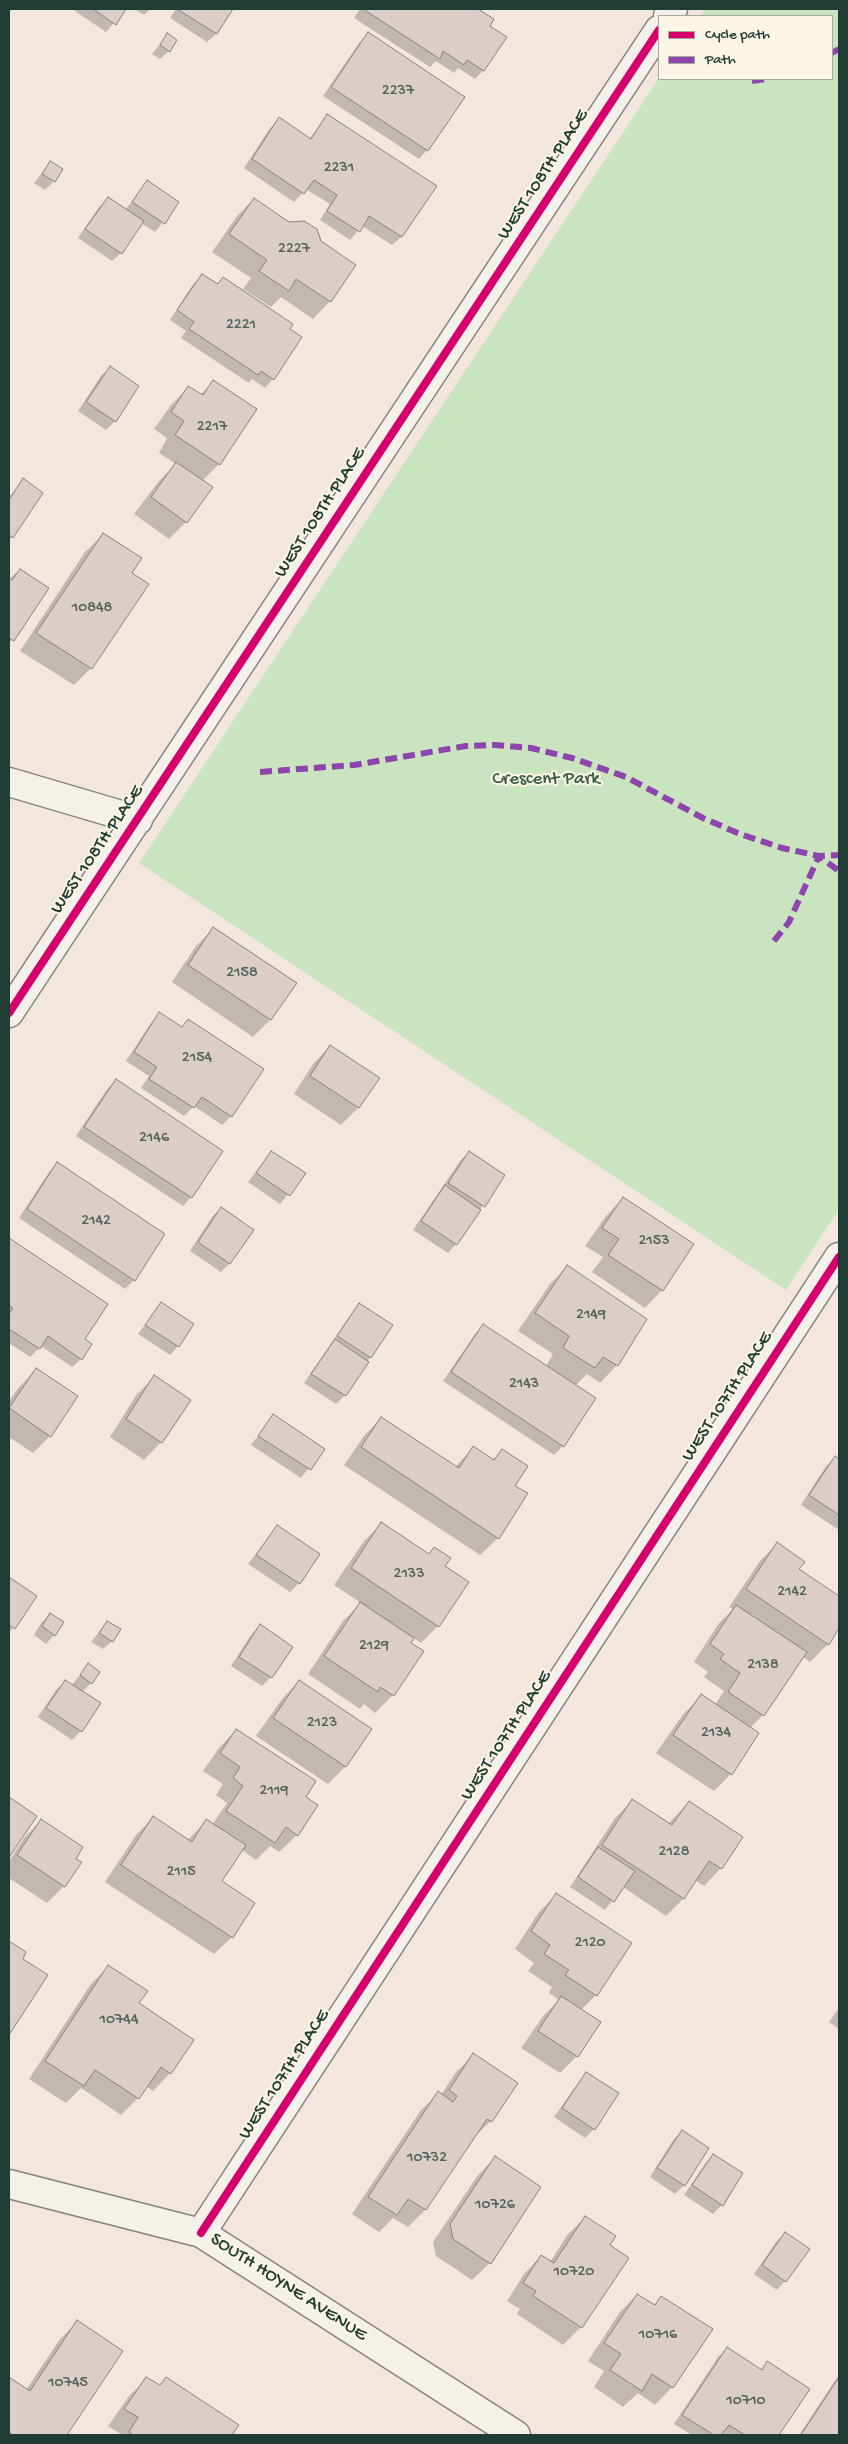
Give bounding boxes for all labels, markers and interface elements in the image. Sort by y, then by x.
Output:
legend [658,15,833,80]
text: Cycle path [705,26,770,44]
text: Path [705,51,736,69]
house number: 2237 [382,82,414,102]
street label: WEST 108TH PLACE [493,106,595,244]
house number: 2231 [324,159,354,179]
house number: 2227 [278,240,310,260]
house number: 2221 [226,316,256,336]
house number: 2217 [197,418,227,438]
street label: WEST 108TH PLACE [270,444,372,582]
house number: 10848 [72,599,112,619]
park label: Crescent Park [492,769,600,791]
street label: WEST 108TH PLACE [46,781,150,919]
house number: 2158 [226,964,258,984]
house number: 2154 [182,1049,212,1069]
house number: 2146 [139,1129,169,1149]
house number: 2142 [81,1212,111,1232]
house number: 2153 [638,1232,670,1252]
house number: 2149 [576,1306,606,1326]
street label: WEST 107TH PLACE [677,1328,779,1466]
house number: 2143 [509,1375,539,1395]
house number: 2133 [394,1565,424,1585]
house number: 2142 [777,1583,807,1603]
house number: 2129 [359,1637,389,1657]
house number: 2138 [747,1656,779,1676]
street label: WEST 107TH PLACE [456,1667,558,1805]
house number: 2123 [307,1714,337,1734]
house number: 2134 [701,1724,731,1744]
house number: 2119 [260,1782,288,1802]
house number: 2128 [659,1843,689,1863]
house number: 2115 [166,1863,196,1883]
house number: 2120 [574,1934,606,1954]
street label: WEST 107TH PLACE [234,2006,336,2144]
house number: 10744 [99,2011,139,2031]
house number: 10732 [407,2149,447,2169]
house number: 10726 [475,2196,515,2216]
street label: SOUTH HOYNE AVENUE [205,2229,371,2347]
house number: 10720 [554,2263,594,2283]
house number: 10716 [639,2326,677,2346]
house number: 10745 [48,2374,88,2394]
house number: 10710 [726,2392,766,2412]

